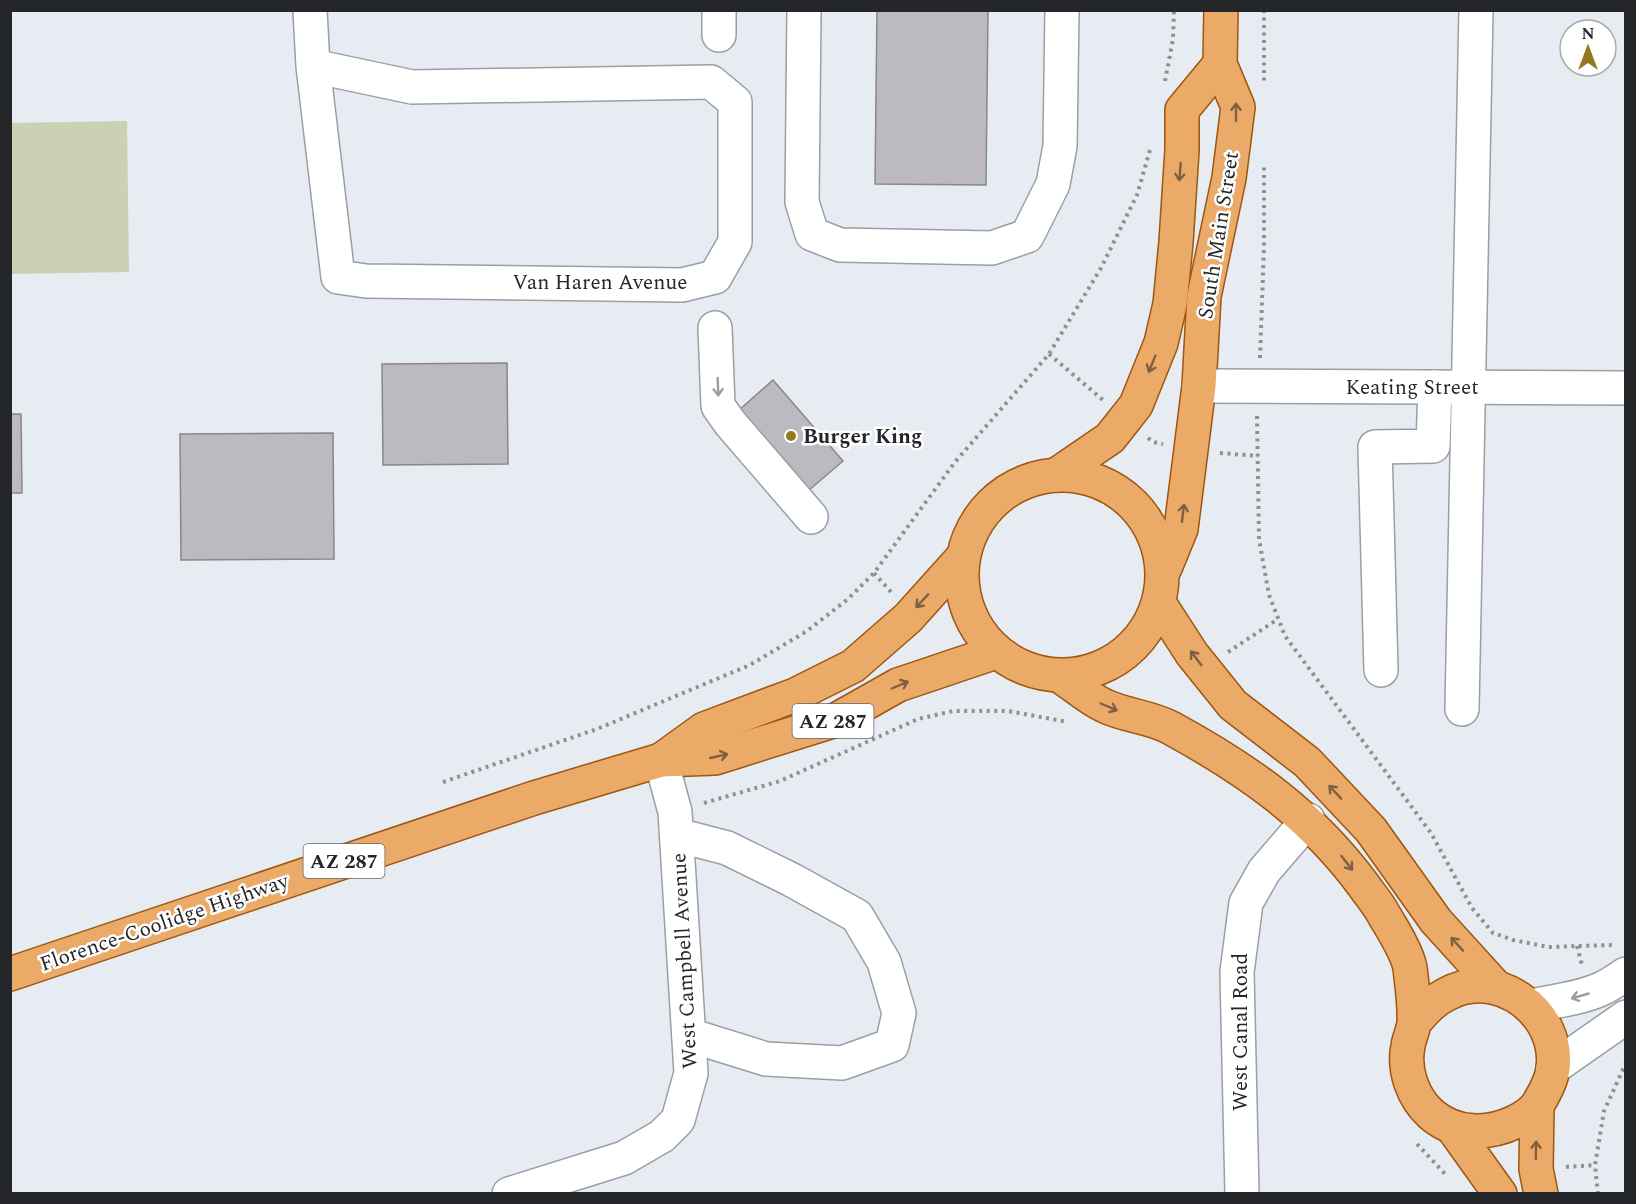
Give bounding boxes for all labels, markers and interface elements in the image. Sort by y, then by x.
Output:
north arrow [1558,18,1618,78]
text: N [1581,22,1595,46]
one-way arrow [1230,103,1242,122]
street label: South Main Street [1190,149,1248,321]
one-way arrow [1174,161,1185,181]
street label: Van Haren Avenue [513,267,687,299]
one-way arrow [1146,354,1157,372]
street label: Keating Street [1345,372,1479,404]
one-way arrow [712,376,723,396]
place label: Burger King [803,421,922,453]
marker: Burger King [784,429,798,443]
one-way arrow [1178,503,1189,523]
one-way arrow [915,594,929,609]
one-way arrow [1189,650,1202,666]
one-way arrow [890,679,908,690]
one-way arrow [1100,702,1118,713]
road number: AZ 287 [792,704,874,738]
one-way arrow [709,749,728,761]
one-way arrow [1329,785,1343,800]
road number: AZ 287 [304,844,385,878]
street label: West Campbell Avenue [663,852,707,1070]
one-way arrow [1341,855,1354,871]
street label: Florence-Coolidge Highway [36,865,294,981]
one-way arrow [1450,937,1464,952]
street label: West Canal Road [1225,953,1257,1111]
one-way arrow [1571,991,1590,1002]
one-way arrow [1530,1141,1542,1161]

